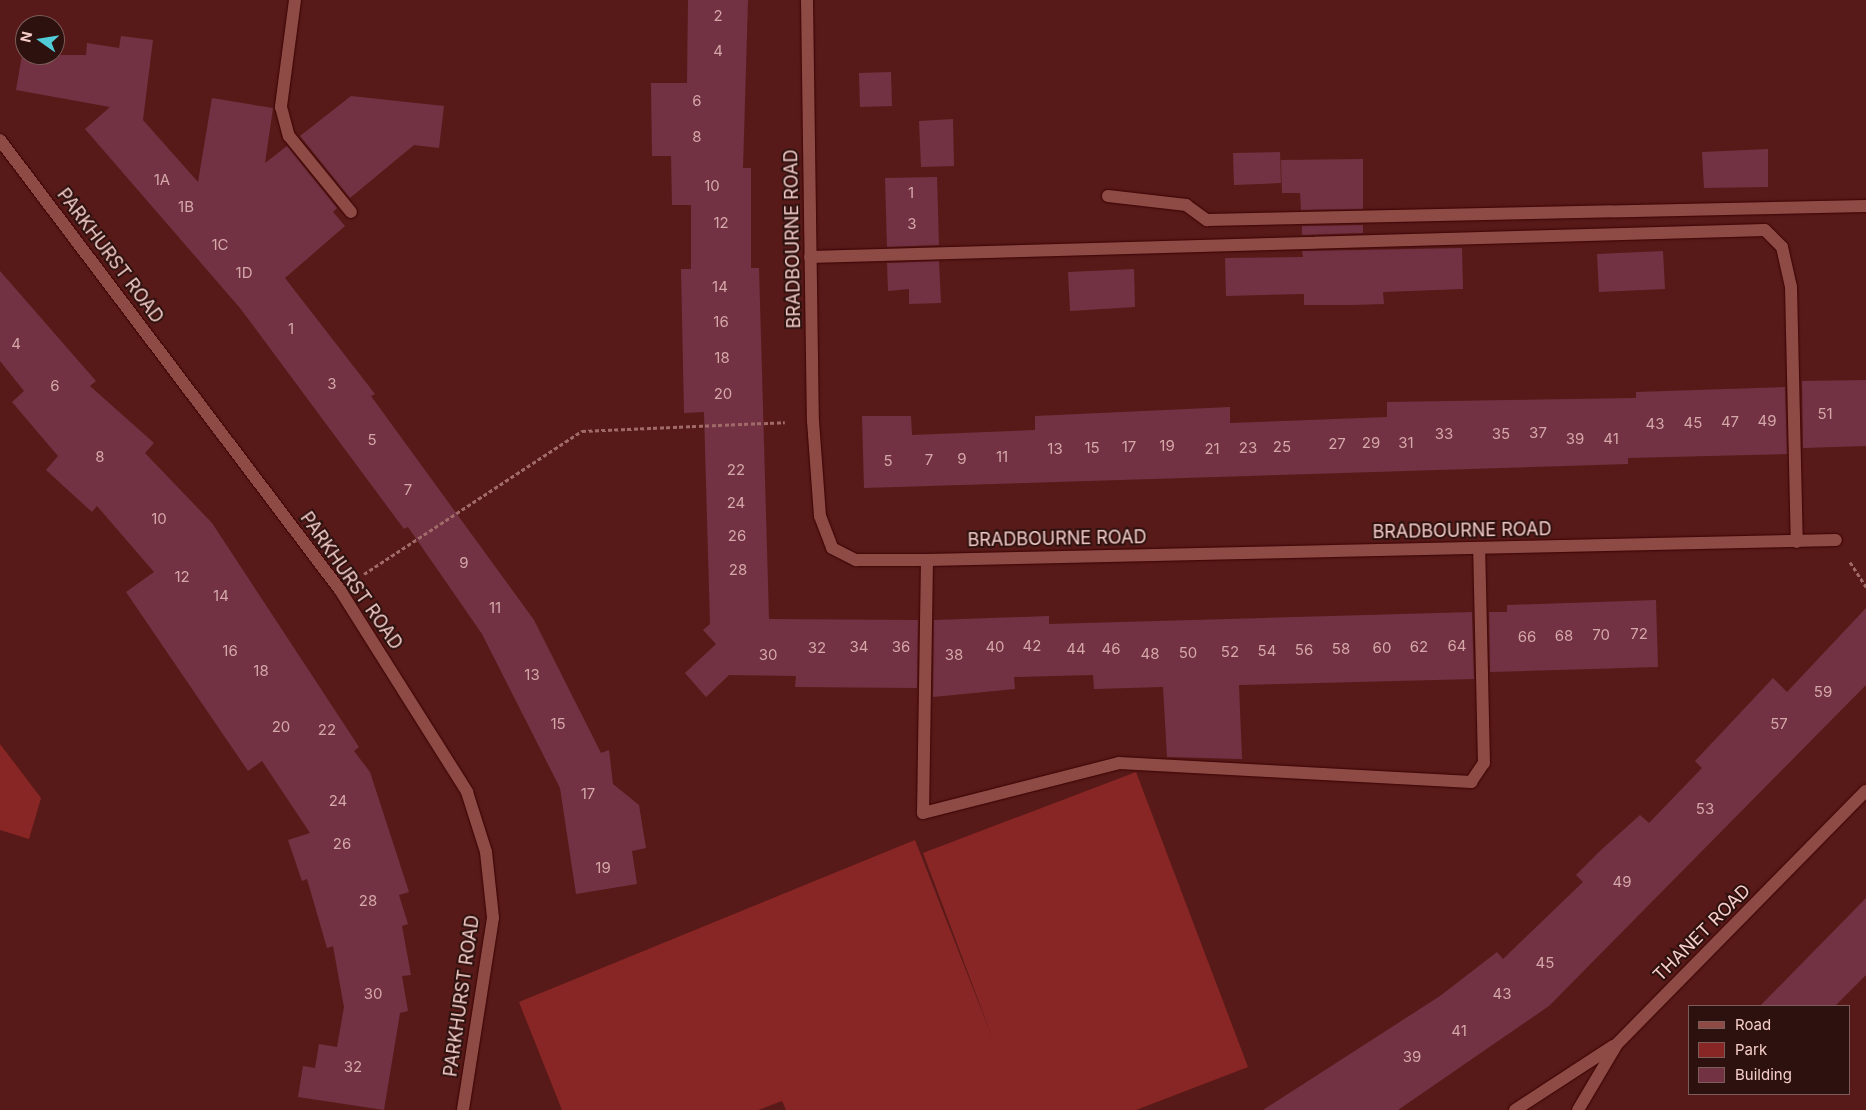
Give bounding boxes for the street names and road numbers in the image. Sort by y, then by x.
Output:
street label: BRADBOURNE ROAD [781,149,805,329]
street label: PARKHURST ROAD [52,184,168,328]
street label: PARKHURST ROAD [295,508,407,654]
street label: BRADBOURNE ROAD [1372,519,1552,543]
street label: BRADBOURNE ROAD [967,527,1147,551]
street label: THANET ROAD [1649,880,1755,986]
street label: PARKHURST ROAD [440,914,484,1078]

